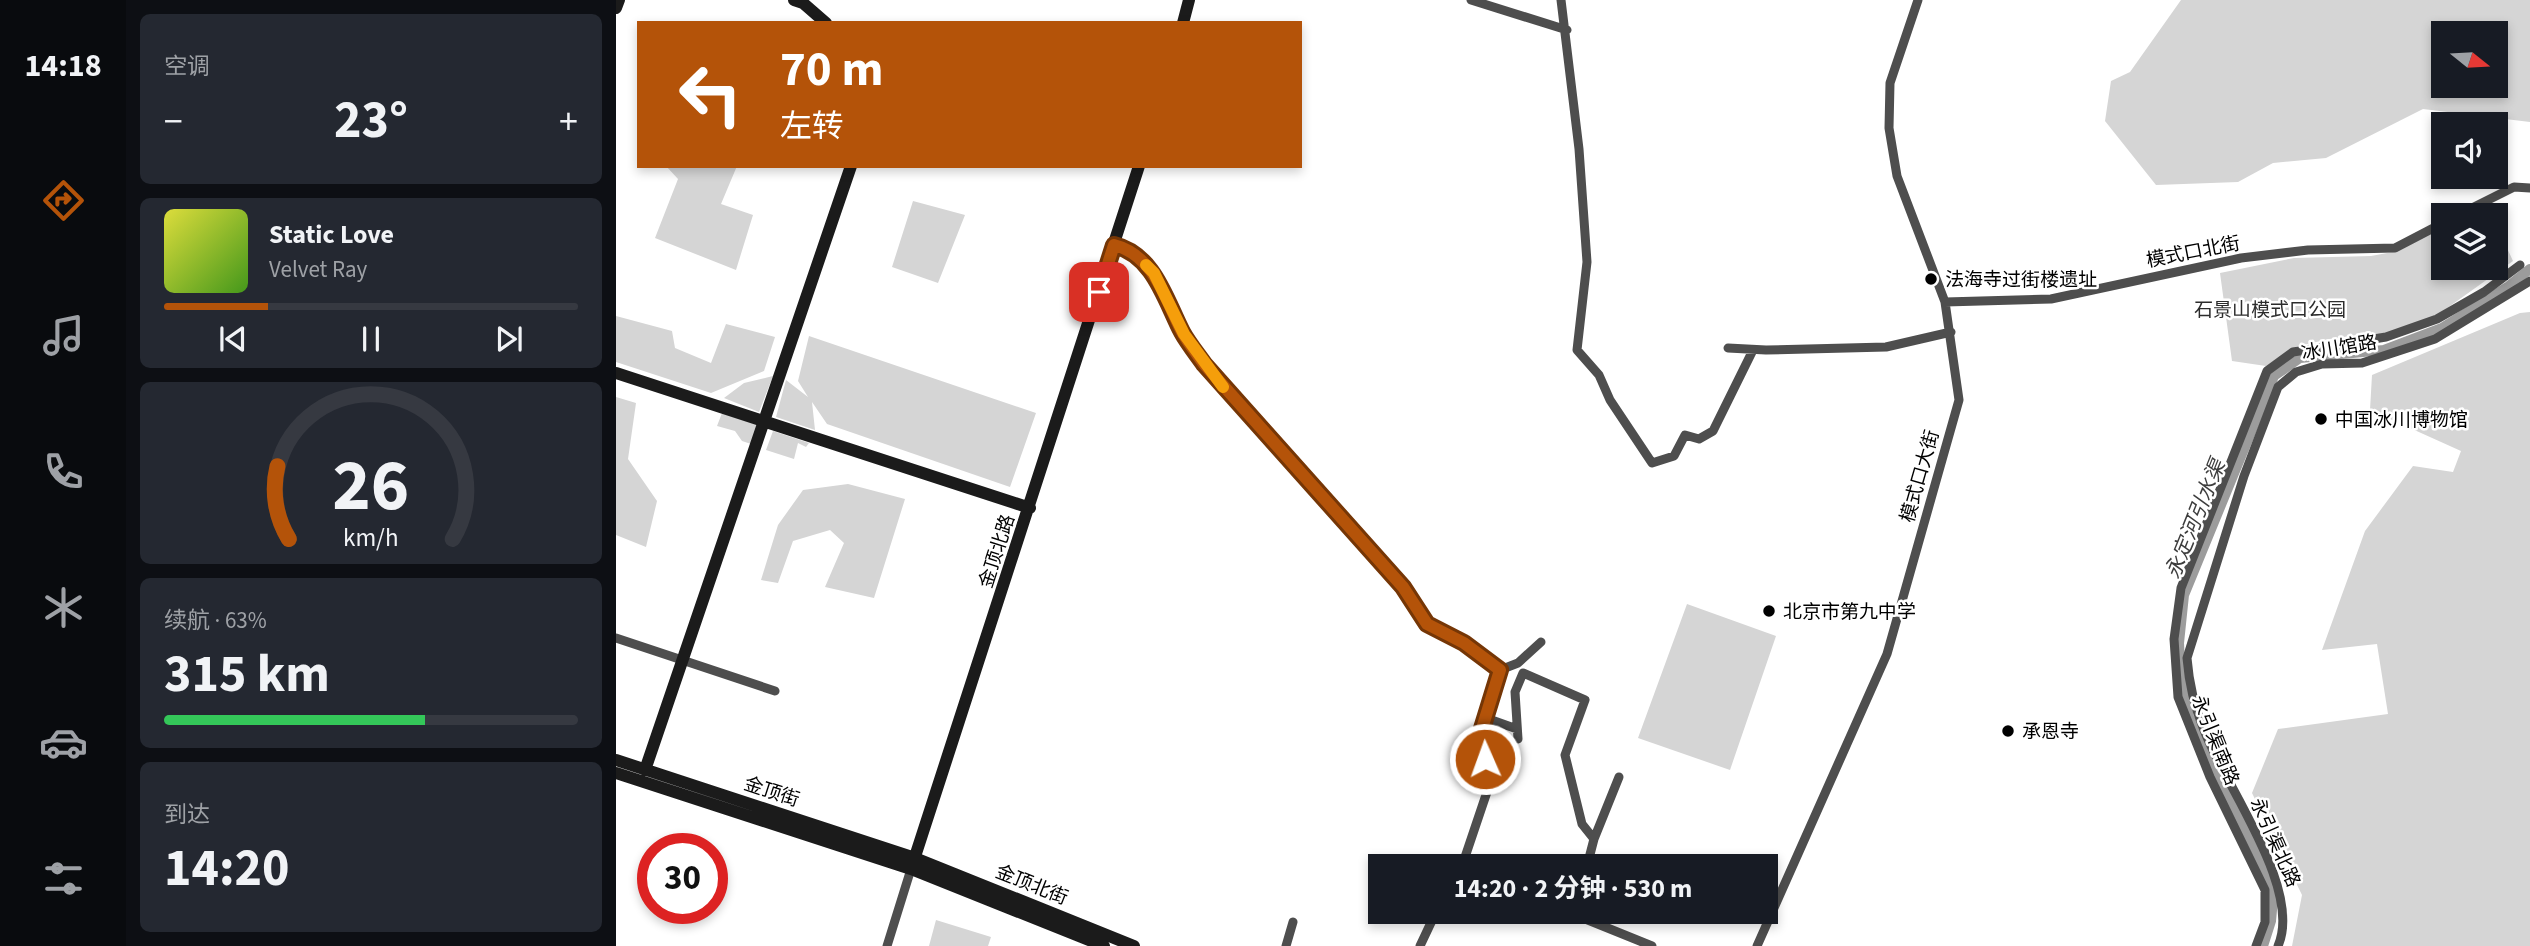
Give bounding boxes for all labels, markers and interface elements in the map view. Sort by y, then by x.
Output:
north arrow [2431,21,2508,98]
map controls [2431,21,2508,280]
text: 70 m [780,35,884,105]
text: 14:18 [24,43,102,89]
icon: left [665,49,756,140]
text: 空调 [164,50,210,83]
text: 23° [334,84,408,158]
text: − [164,95,183,149]
text: + [559,95,578,149]
text: 左转 [780,104,844,150]
button: sound [2431,112,2508,189]
icon: directions [39,176,88,225]
button: layers [2431,203,2508,280]
text: Static Love [269,216,394,253]
street label: 模式口北街 [2144,230,2242,275]
text: Velvet Ray [269,253,367,286]
pin [1069,262,1129,322]
place label: 法海寺过街楼遗址 [1945,267,2097,294]
marker: 法海寺过街楼遗址 [1923,271,1939,287]
icon: arrive [1080,273,1118,311]
park label: 石景山模式口公园 [2194,297,2346,324]
icon: music [39,311,88,360]
icon: previous [214,320,252,358]
icon: pause [352,320,390,358]
icon: next [490,320,528,358]
street label: 冰川馆路 [2300,329,2379,368]
place label: 中国冰川博物馆 [2335,407,2468,434]
marker: 中国冰川博物馆 [2313,411,2329,427]
street label: 模式口大街 [1894,427,1947,526]
text: 26 [333,434,409,538]
icon: phone [39,447,88,496]
water label: 永定河引水渠 [2157,452,2234,583]
street label: 金顶北路 [973,511,1022,592]
text: km/h [343,520,399,556]
icon: climate [39,583,88,632]
place label: 北京市第九中学 [1783,599,1916,626]
marker: 北京市第九中学 [1761,603,1777,619]
text: 续航 · 63% [164,604,267,637]
text: 315 km [164,638,330,712]
street label: 永引渠南路 [2184,691,2245,790]
icon: car [39,718,88,767]
place label: 承恩寺 [2022,719,2079,746]
position arrow [1448,722,1522,796]
marker: 承恩寺 [2000,723,2016,739]
street label: 金顶街 [740,771,803,814]
street label: 永引渠北路 [2243,794,2306,892]
text: 到达 [164,798,210,831]
text: 14:20 [164,832,289,906]
speed limit sign: 30 [637,833,728,924]
icon: filters [39,854,88,903]
street label: 金顶北街 [991,859,1072,912]
text: 14:20 · 2 分钟 · 530 m [1454,870,1692,907]

